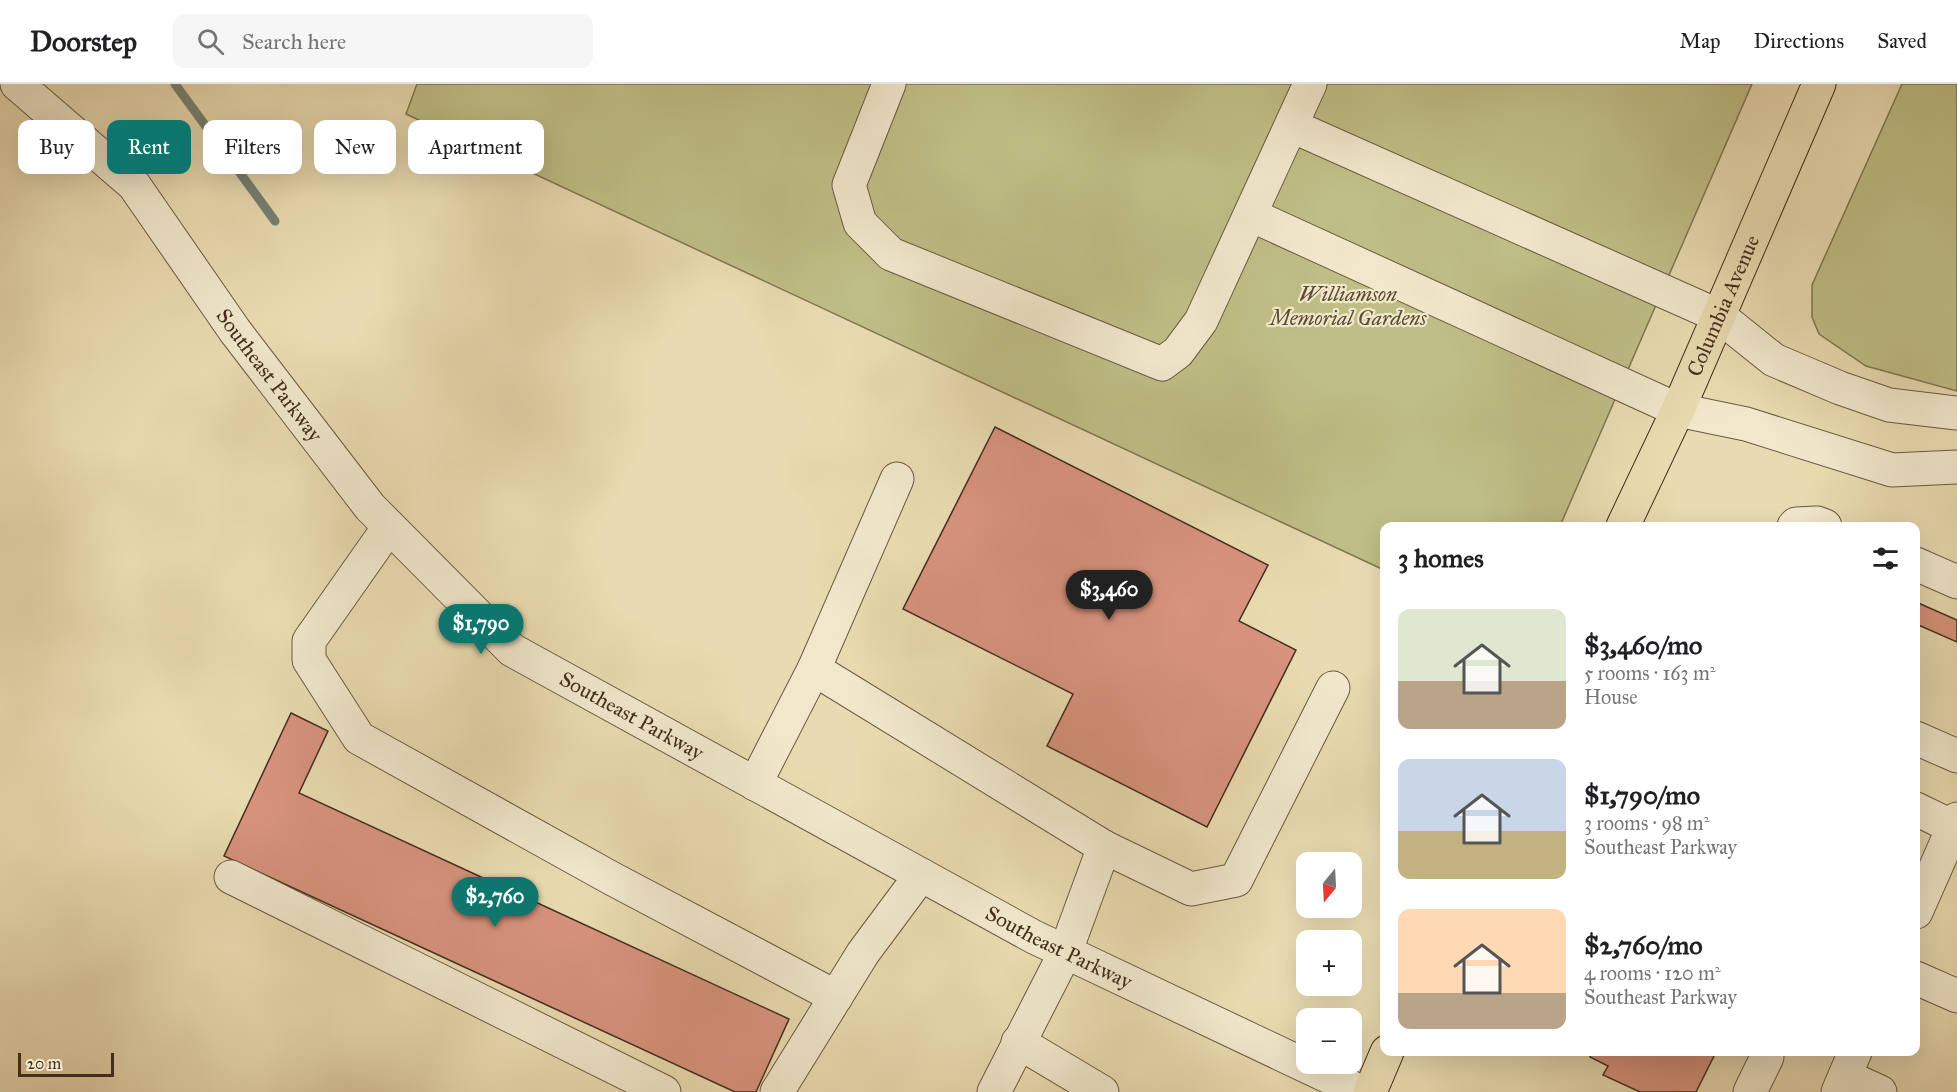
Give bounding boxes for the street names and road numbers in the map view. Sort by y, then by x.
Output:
street label: Columbia Avenue [1681,231,1765,381]
street label: Southeast Parkway [210,304,329,448]
street label: Southeast Parkway [555,666,709,766]
street label: Southeast Parkway [981,900,1137,995]

